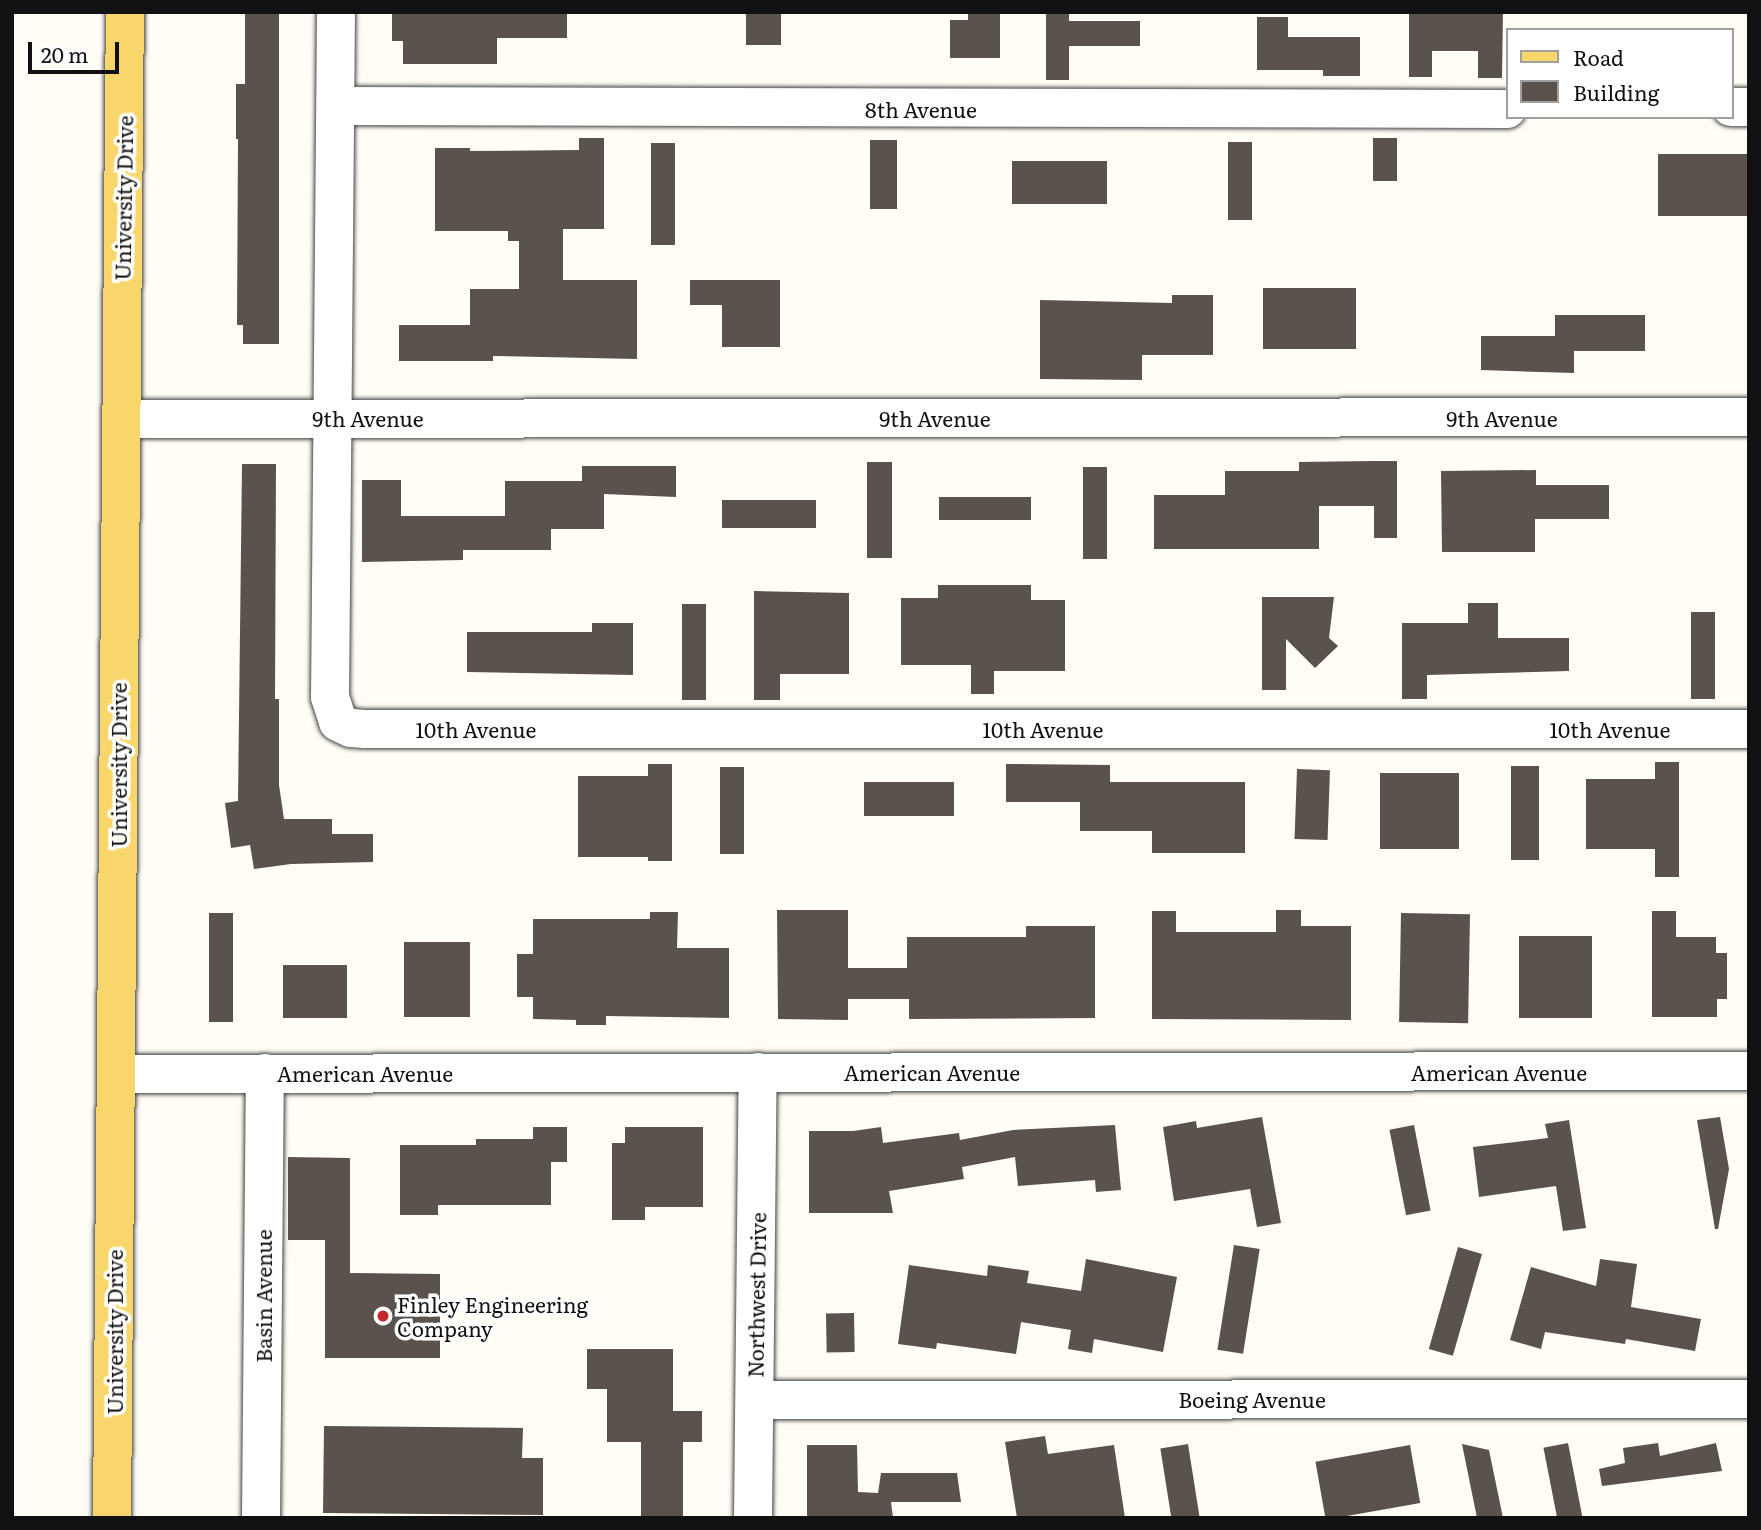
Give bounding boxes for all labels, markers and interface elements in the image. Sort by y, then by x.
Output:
scale bar [32,28,122,72]
legend [1506,28,1733,119]
text: 20 m [41,38,88,69]
text: Road [1573,41,1624,72]
text: Building [1573,76,1659,107]
street label: 8th Avenue [865,96,977,122]
street label: University Drive [109,115,137,281]
street label: 9th Avenue [312,405,424,431]
street label: 9th Avenue [879,405,991,431]
street label: 9th Avenue [1446,405,1558,431]
street label: University Drive [105,682,131,848]
street label: 10th Avenue [415,716,537,742]
street label: 10th Avenue [982,716,1104,742]
street label: 10th Avenue [1549,716,1671,742]
street label: American Avenue [844,1059,1020,1085]
street label: American Avenue [1411,1059,1587,1085]
street label: American Avenue [277,1060,453,1086]
street label: Northwest Drive [742,1212,770,1378]
street label: Basin Avenue [250,1229,276,1363]
street label: University Drive [101,1249,127,1415]
place label: Finley Engineering Company [397,1291,588,1341]
marker: Finley Engineering Company [375,1308,391,1324]
street label: Boeing Avenue [1178,1386,1326,1412]

